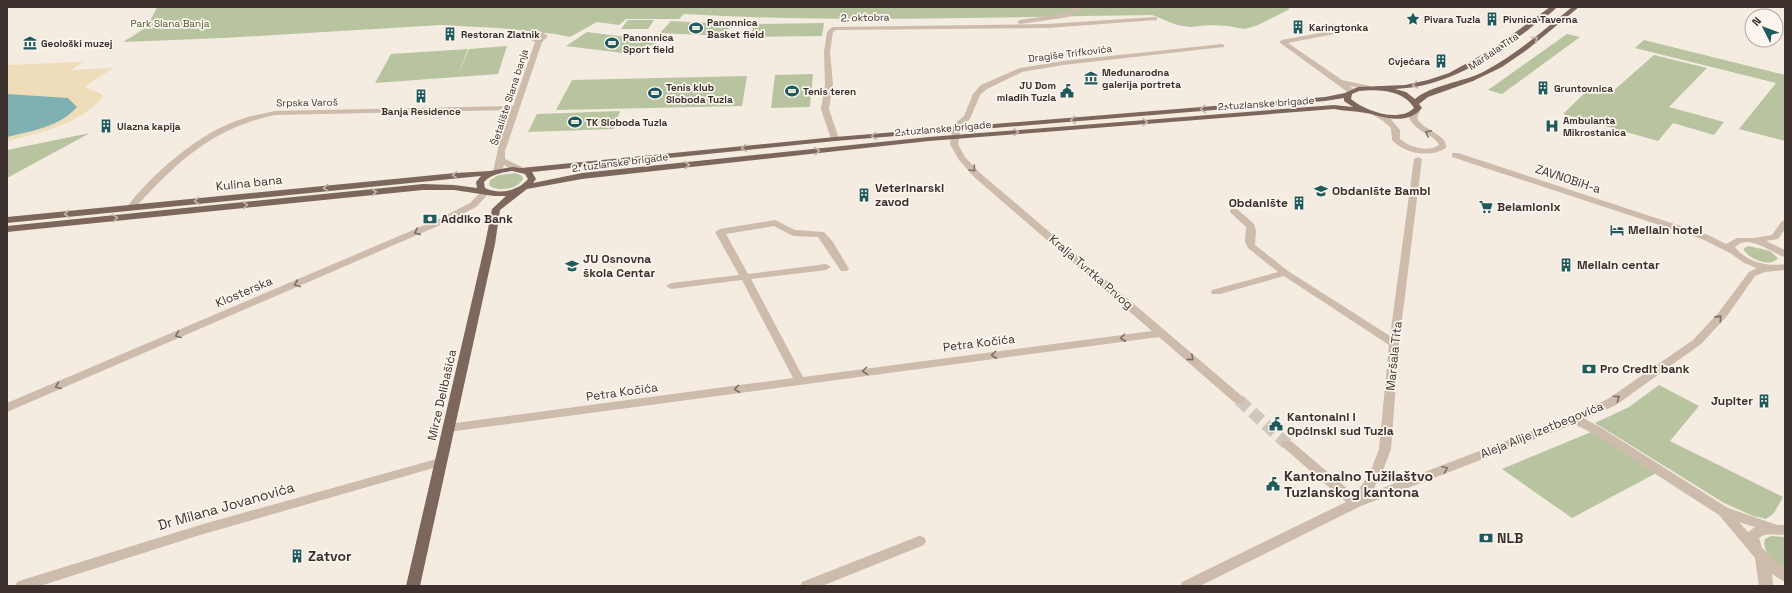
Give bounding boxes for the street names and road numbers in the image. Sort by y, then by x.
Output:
street label: 2. oktobra [841,11,890,24]
street label: Maršala Tita [1466,30,1521,73]
street label: Dragiše Trifkovića [1027,42,1113,65]
street label: Šetalište Slana banja [488,47,531,147]
street label: 2. tuzlanske brigade [1217,94,1315,113]
street label: Srpska Varoš [276,95,338,110]
street label: 2. tuzlanske brigade [894,118,992,139]
street label: 2. tuzlanske brigade [571,150,669,175]
street label: ZAVNOBiH-a [1533,161,1603,197]
street label: Kulina bana [215,172,283,194]
street label: Kralja Tvrtka Prvog [1046,231,1136,313]
street label: Klosterska [213,273,275,311]
street label: Maršala Tita [1382,320,1406,392]
street label: Petra Kočića [942,331,1016,355]
street label: Mirze Delibašića [424,348,460,442]
street label: Petra Kočića [585,379,659,405]
street label: Aleja Alije Izetbegovića [1478,398,1606,462]
street label: Dr Milana Jovanovića [156,478,296,534]

